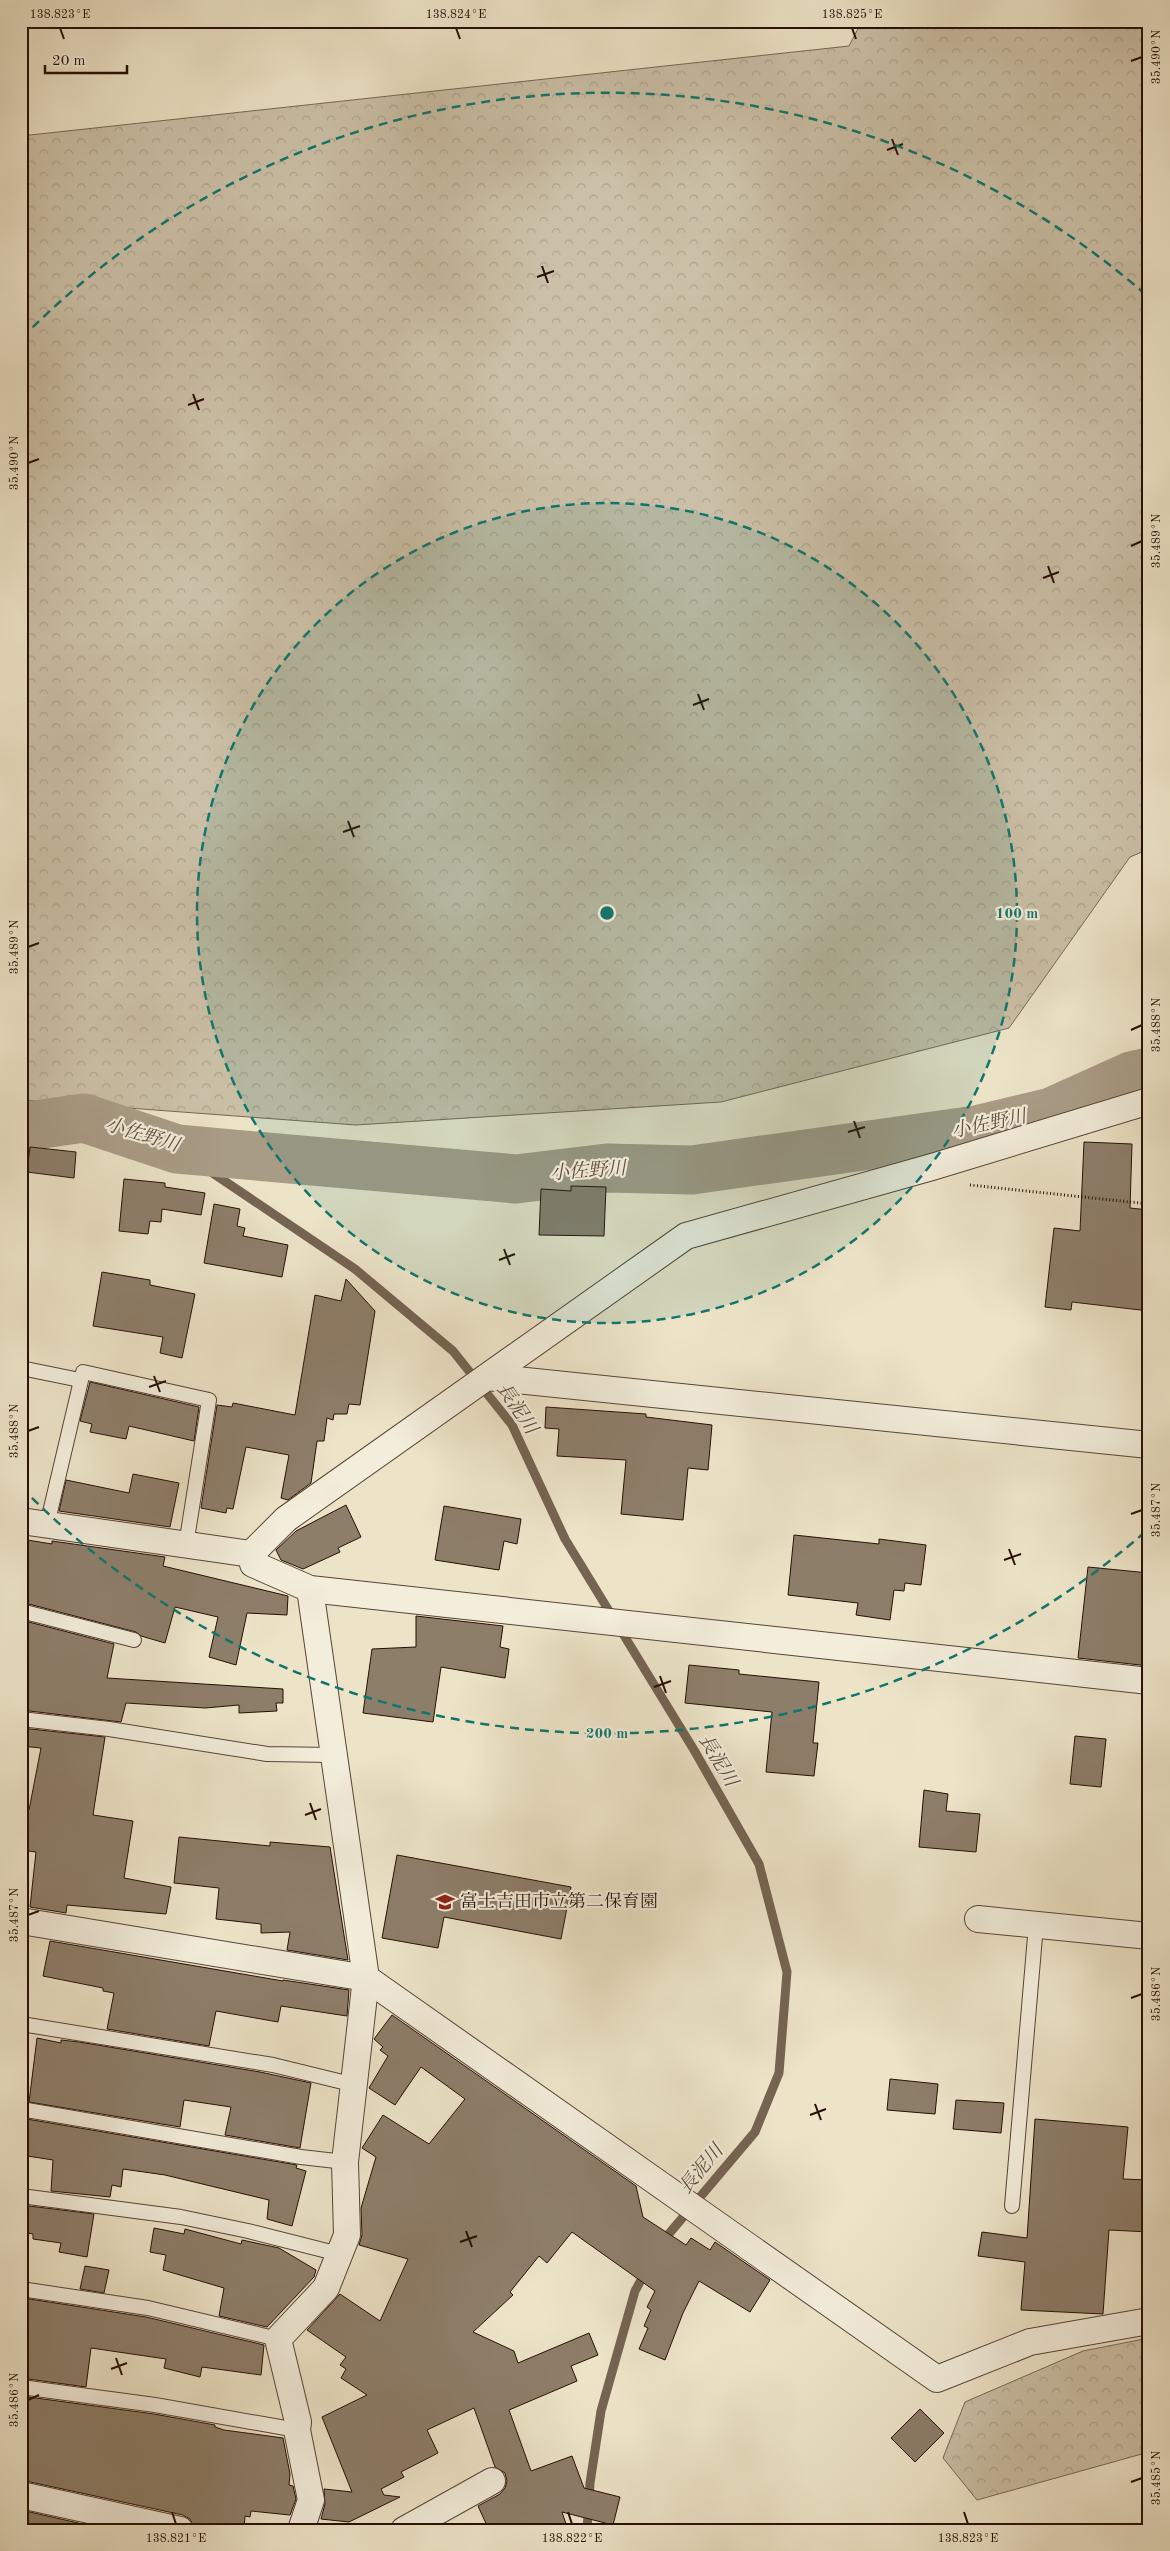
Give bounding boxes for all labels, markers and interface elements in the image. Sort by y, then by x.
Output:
text: 138.825°E [822,8,882,21]
text: 138.823°E [30,9,90,21]
text: 138.824°E [426,9,486,21]
text: 35.490°N [1150,30,1163,84]
scale bar [45,42,128,74]
text: 20 m [52,54,86,69]
text: 35.490°N [8,436,21,490]
text: 35.489°N [1150,514,1163,568]
centre of rings [598,904,616,922]
text: 100 m [996,907,1038,922]
text: 35.489°N [8,920,21,974]
text: 35.488°N [1150,998,1163,1052]
water label: 小佐野川 [949,1105,1030,1142]
water label: 小佐野川 [103,1114,184,1157]
water label: 小佐野川 [549,1158,629,1184]
water label: 長泥川 [492,1379,543,1440]
text: 35.488°N [8,1404,21,1458]
text: 35.487°N [1150,1483,1163,1537]
text: 200 m [586,1727,628,1742]
water label: 長泥川 [694,1731,743,1792]
text: 35.487°N [8,1888,21,1942]
school or university icon: 富士吉田市立第二保育園 [434,1891,456,1913]
place label: 富士吉田市立第二保育園 [460,1891,658,1911]
text: 35.486°N [1150,1967,1163,2021]
water label: 長泥川 [675,2139,729,2198]
text: 35.486°N [8,2373,21,2427]
text: 35.485°N [1150,2451,1163,2505]
text: 138.821°E [146,2533,206,2545]
text: 138.822°E [542,2533,602,2545]
text: 138.823°E [938,2533,998,2545]

